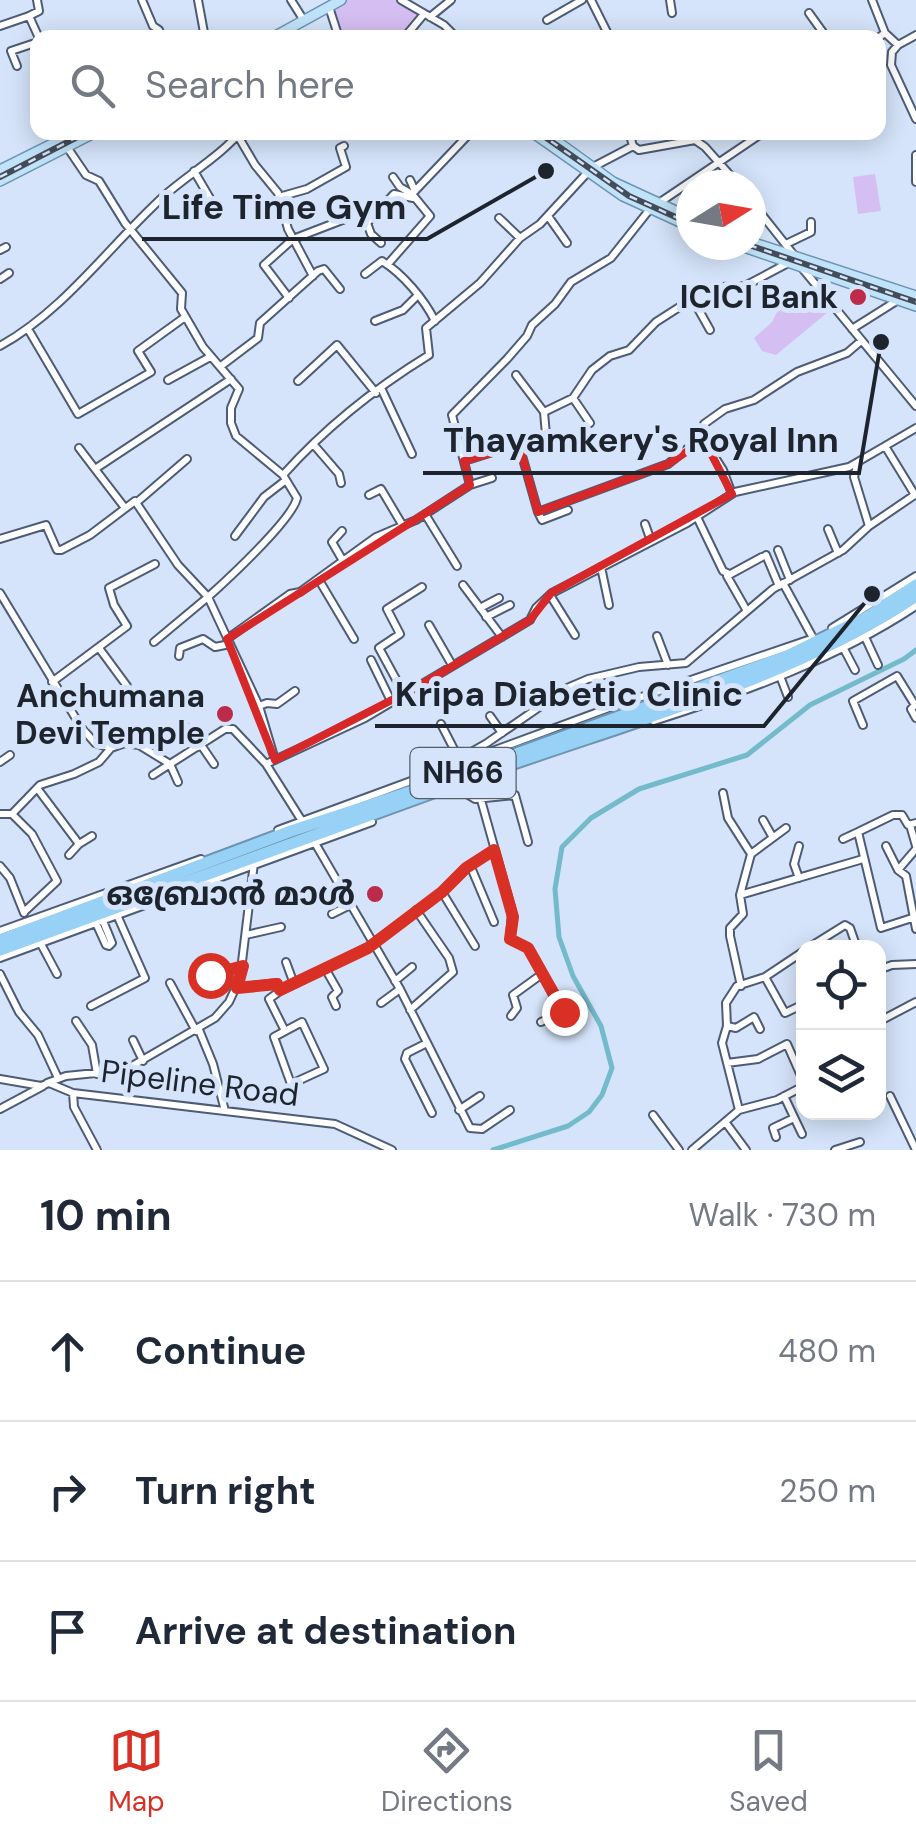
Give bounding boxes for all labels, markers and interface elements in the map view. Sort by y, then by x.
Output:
search box [30,30,886,140]
icon: search [65,58,120,113]
text: Search here [145,60,355,110]
north arrow [676,170,766,260]
callout: Life Time Gym [142,174,427,239]
text: Life Time Gym [162,184,406,230]
place label: ICICI Bank [680,276,838,318]
marker: ICICI Bank [847,286,869,308]
callout: Thayamkery's Royal Inn [423,408,859,473]
text: Thayamkery's Royal Inn [443,417,839,463]
callout: Kripa Diabetic Clinic [375,661,764,726]
text: Kripa Diabetic Clinic [395,671,743,717]
place label: Anchumana Devi Temple [15,675,205,754]
marker: Anchumana Devi Temple [214,703,236,725]
road number: NH66 [410,748,516,798]
place label: ഒബ്രോൻ മാൾ [106,873,355,915]
marker: ഒബ്രോൻ മാൾ [364,883,386,905]
map controls [796,940,886,1120]
button: locate [796,940,886,1030]
route start [188,953,234,999]
route end [542,990,588,1036]
button: layers [796,1030,886,1120]
street label: Pipeline Road [99,1050,301,1116]
text: 10 min [40,1188,172,1243]
text: Walk · 730 m [688,1194,876,1236]
icon: ahead [40,1324,95,1379]
text: Continue [135,1326,306,1376]
text: 480 m [778,1330,876,1372]
icon: right [40,1464,95,1519]
text: Turn right [135,1466,316,1516]
text: 250 m [779,1470,876,1512]
icon: arrive [40,1604,95,1659]
text: Arrive at destination [135,1606,517,1656]
tab: Map [108,1723,165,1820]
tab: Directions [381,1723,513,1820]
tab: Saved [729,1723,808,1820]

